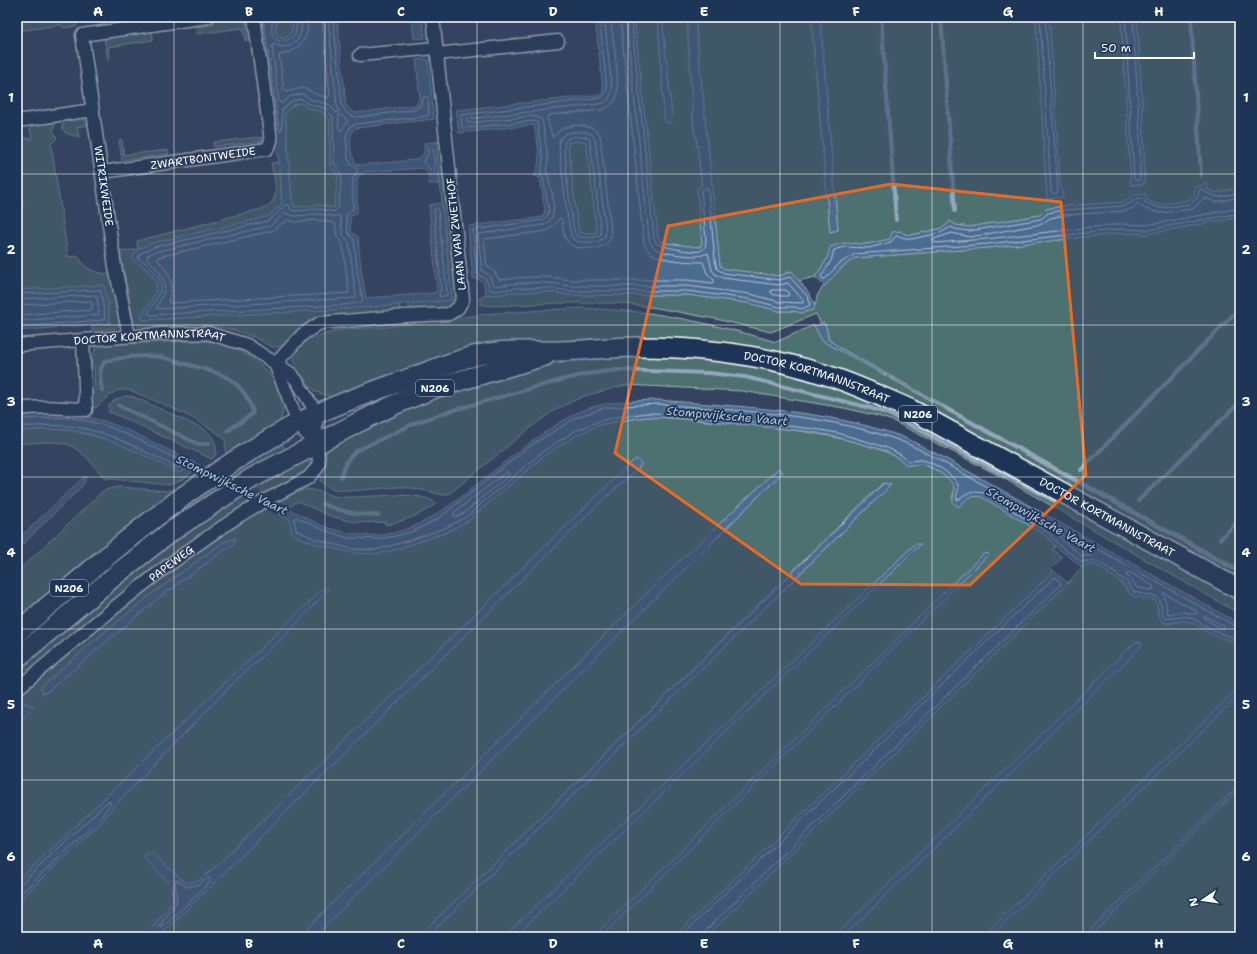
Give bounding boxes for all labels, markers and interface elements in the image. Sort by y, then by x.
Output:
text: A [93,3,103,20]
text: B [245,3,253,20]
text: C [397,3,405,20]
text: D [548,3,558,20]
text: E [700,3,709,20]
text: F [852,3,860,20]
text: G [1003,3,1014,20]
text: H [1154,3,1164,20]
scale bar [1095,34,1194,60]
text: 50 m [1101,40,1131,56]
text: 1 [8,89,14,106]
text: 1 [1243,89,1249,106]
street label: ZWARTBONTWEIDE [150,144,257,173]
street label: WITRIKWEIDE [90,145,117,228]
street label: LAAN VAN ZWETHOF [443,177,470,291]
text: 2 [6,241,16,258]
text: 2 [1241,241,1251,258]
street label: DOCTOR KORTMANNSTRAAT [73,326,227,349]
street label: DOCTOR KORTMANNSTRAAT [743,348,892,407]
road number: N206 [416,380,454,396]
text: 3 [6,393,16,410]
text: 3 [1241,393,1251,410]
water label: Stompwijksche Vaart [665,403,789,429]
road number: N206 [899,406,937,422]
water label: Stompwijksche Vaart [174,451,291,519]
street label: DOCTOR KORTMANNSTRAAT [1037,474,1177,561]
water label: Stompwijksche Vaart [984,483,1099,557]
street label: PAPEWEG [146,542,198,585]
text: 4 [6,544,16,561]
text: 4 [1241,544,1251,561]
road number: N206 [50,580,88,596]
text: 5 [7,696,15,713]
text: 5 [1242,696,1250,713]
text: 6 [6,848,16,865]
text: 6 [1241,848,1251,865]
north arrow [1183,880,1223,920]
text: N [1185,896,1202,908]
text: A [93,935,103,952]
text: B [245,935,253,952]
text: C [397,935,405,952]
text: D [548,935,558,952]
text: E [700,935,709,952]
text: F [852,935,860,952]
text: G [1003,935,1014,952]
text: H [1154,935,1164,952]

